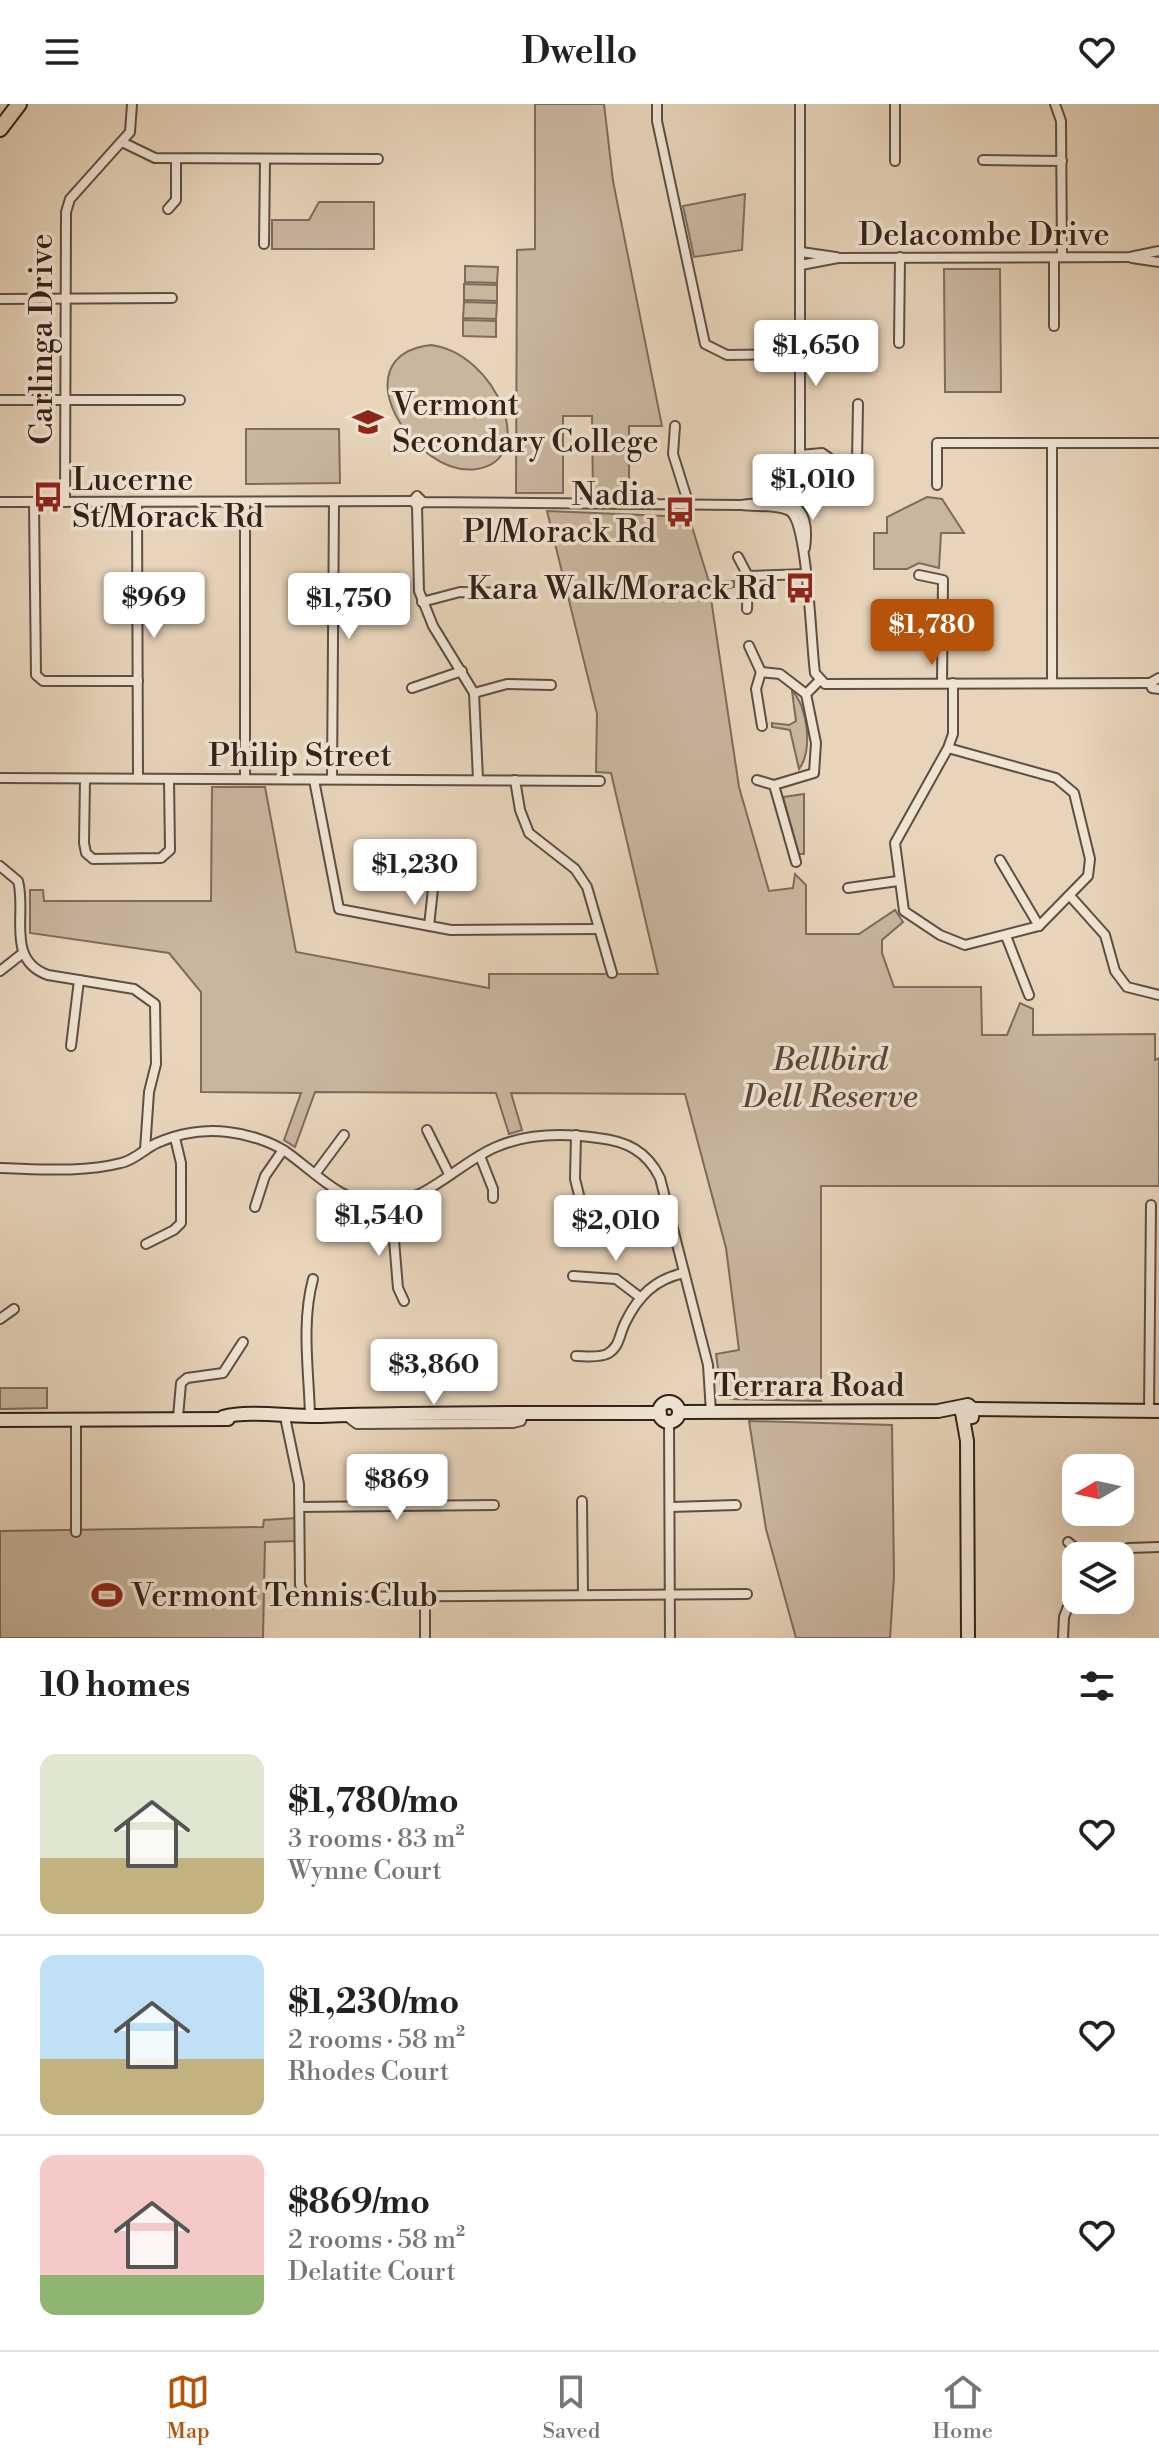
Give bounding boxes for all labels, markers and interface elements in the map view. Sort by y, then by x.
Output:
icon: menu [40,30,84,74]
text: Dwello [522,30,637,75]
icon: heart [1075,30,1119,74]
street label: Delacombe Drive [858,215,1110,255]
street label: Carlinga Drive [22,233,62,445]
pin: $1,650 [751,320,881,388]
text: $1,650 [772,330,860,362]
place label: Vermont Secondary College [391,385,659,462]
school or university icon: Vermont Secondary College [351,405,385,439]
pin: $1,010 [748,454,878,522]
place label: Lucerne St/Morack Rd [72,460,264,537]
text: $1,010 [771,464,855,496]
place label: Nadia Pl/Morack Rd [463,475,657,552]
bus stop icon: Lucerne St/Morack Rd [31,480,65,514]
bus stop icon: Nadia Pl/Morack Rd [663,495,697,529]
place label: Kara Walk/Morack Rd [467,569,776,609]
bus stop icon: Kara Walk/Morack Rd [783,571,817,605]
pin: $969 [107,572,201,640]
pin: $1,750 [284,573,414,641]
text: $969 [122,582,186,614]
text: $1,750 [306,583,392,615]
pin: $1,780 [867,599,997,667]
text: $1,780 [889,609,975,641]
street label: Philip Street [208,736,392,776]
pin: $1,230 [350,839,480,907]
text: $1,230 [371,849,459,881]
park label: Bellbird Dell Reserve [741,1040,918,1117]
pin: $1,540 [314,1190,444,1258]
pin: $2,010 [551,1195,681,1263]
text: $1,540 [334,1200,424,1232]
text: $2,010 [572,1205,660,1237]
pin: $3,860 [369,1339,499,1407]
text: $3,860 [389,1349,479,1381]
street label: Terrara Road [714,1366,904,1406]
pin: $869 [350,1454,444,1522]
north arrow [1062,1454,1134,1526]
map controls [1062,1454,1134,1614]
text: $869 [365,1464,429,1496]
button: layers [1062,1542,1134,1614]
place label: Vermont Tennis Club [130,1576,438,1616]
sports icon: Vermont Tennis Club [90,1578,124,1612]
icon: filters [1075,1664,1119,1708]
text: 10 homes [40,1665,190,1707]
text: $1,780/mo [288,1781,459,1823]
icon: home [104,1786,200,1882]
icon: heart [1075,1812,1119,1856]
text: 3 rooms · 83 m² [288,1823,465,1855]
text: Wynne Court [288,1855,442,1887]
text: $1,230/mo [288,1982,459,2024]
icon: home [104,1987,200,2083]
icon: heart [1075,2013,1119,2057]
text: 2 rooms · 58 m² [288,2024,465,2056]
text: Rhodes Court [288,2056,449,2088]
text: $869/mo [288,2182,430,2224]
icon: home [104,2187,200,2283]
icon: heart [1075,2213,1119,2257]
text: 2 rooms · 58 m² [288,2224,465,2256]
text: Delatite Court [288,2256,456,2288]
tab: Map [166,2370,210,2445]
tab: Saved [542,2370,600,2445]
tab: Home [932,2370,993,2445]

